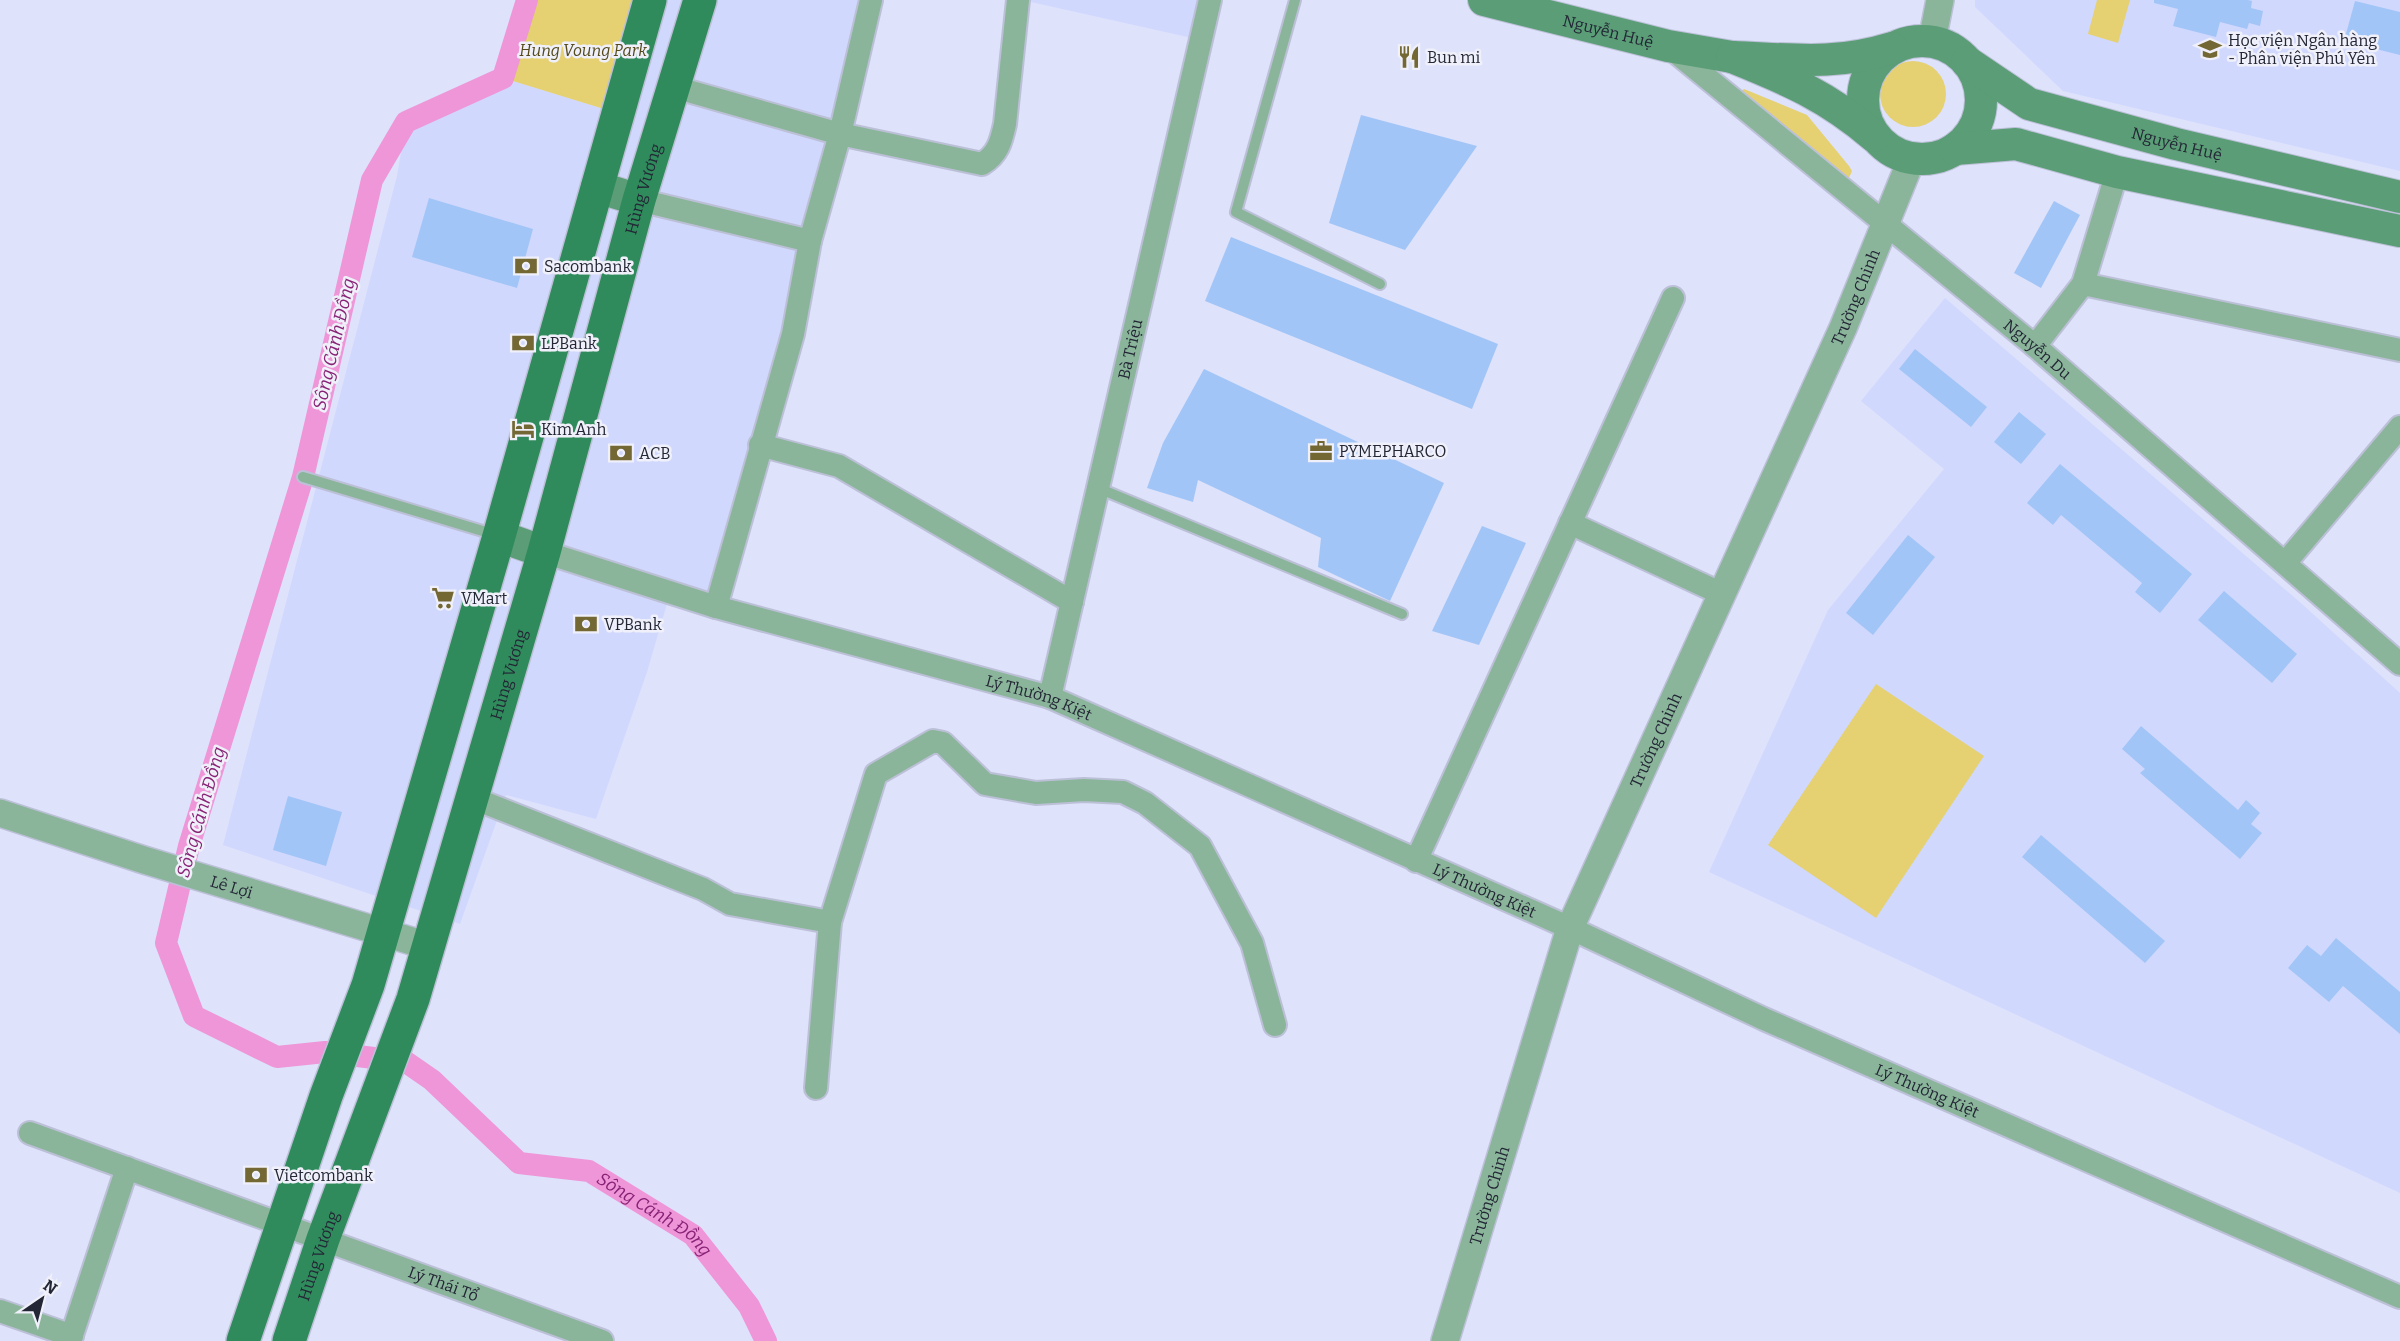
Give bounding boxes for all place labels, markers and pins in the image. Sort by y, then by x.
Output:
place label: Học viện Ngân hàng - Phân viện Phú Yên [2228,31,2377,68]
school or university icon: Học viện Ngân hàng - Phân viện Phú Yên [2197,36,2223,62]
restaurant icon: Bun mi [1396,44,1422,70]
place label: Bun mi [1427,48,1481,67]
bank icon: Sacombank [513,253,539,279]
place label: Sacombank [544,257,632,276]
bank icon: LPBank [510,330,536,356]
place label: LPBank [541,334,597,353]
hotel icon: Kim Anh [510,416,536,442]
place label: Kim Anh [541,420,606,439]
office icon: PYMEPHARCO [1308,438,1334,464]
bank icon: ACB [608,440,634,466]
place label: PYMEPHARCO [1339,442,1446,461]
place label: ACB [639,444,671,463]
supermarket icon: VMart [430,585,456,611]
place label: VMart [461,589,508,608]
bank icon: VPBank [573,611,599,637]
place label: VPBank [604,615,662,634]
bank icon: Vietcombank [243,1162,269,1188]
place label: Vietcombank [274,1166,373,1185]

